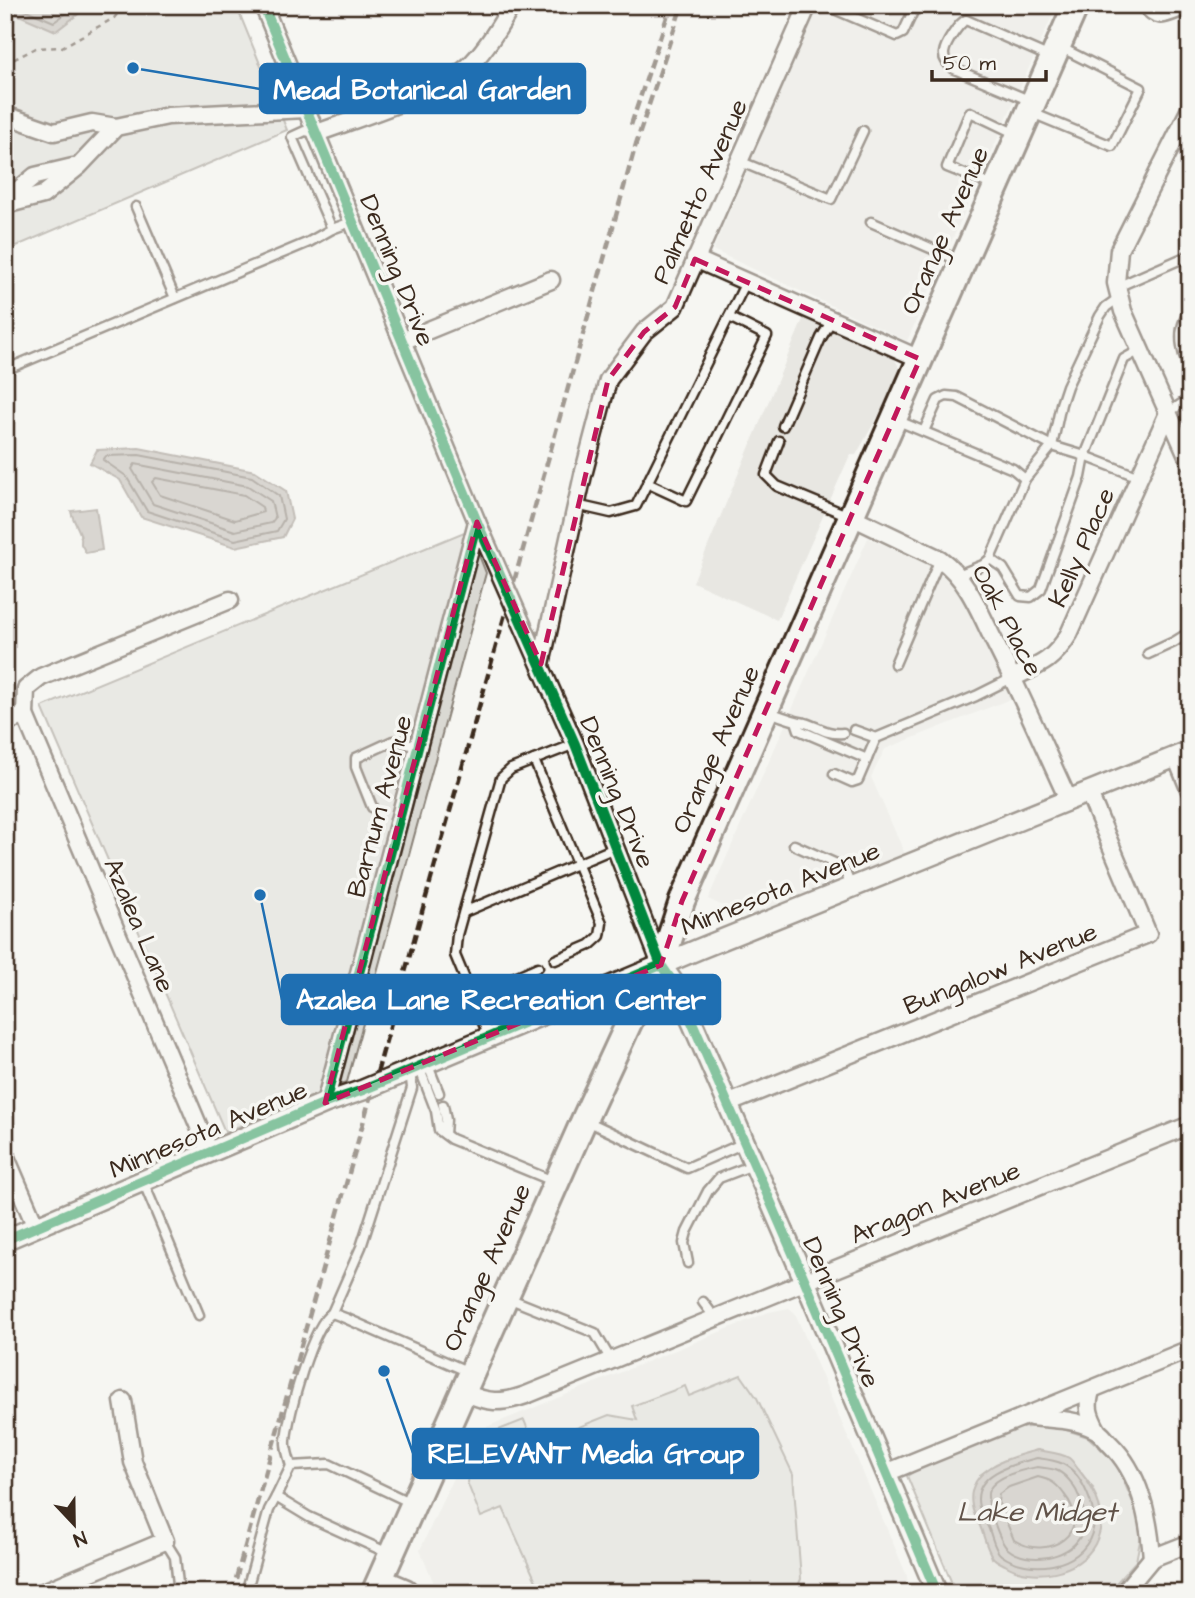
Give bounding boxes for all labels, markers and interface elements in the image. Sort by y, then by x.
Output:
scale bar [932,38,1046,82]
text: 50 m [943,49,997,78]
callout: Mead Botanical Garden [260,64,585,113]
text: Mead Botanical Garden [273,71,571,110]
street label: Palmetto Avenue [643,93,757,290]
street label: Orange Avenue [892,141,1000,321]
street label: Denning Drive [348,189,444,352]
street label: Kelly Place [1040,482,1126,614]
street label: Oak Place [963,558,1052,683]
street label: Orange Avenue [663,660,771,840]
street label: Barnum Avenue [338,711,422,901]
street label: Denning Drive [568,711,664,874]
street label: Minnesota Avenue [675,833,885,945]
street label: Azalea Lane [95,853,184,998]
street label: Bungalow Avenue [898,914,1103,1026]
callout: Azalea Lane Recreation Center [282,975,720,1024]
text: Azalea Lane Recreation Center [296,981,707,1020]
street label: Minnesota Avenue [104,1072,313,1188]
street label: Aragon Avenue [845,1152,1026,1255]
street label: Orange Avenue [434,1178,542,1358]
street label: Denning Drive [791,1232,889,1394]
callout: RELEVANT Media Group [413,1429,758,1478]
text: RELEVANT Media Group [428,1435,745,1475]
north arrow [38,1490,108,1560]
water label: Lake Midget [957,1493,1120,1533]
text: N [69,1524,90,1553]

